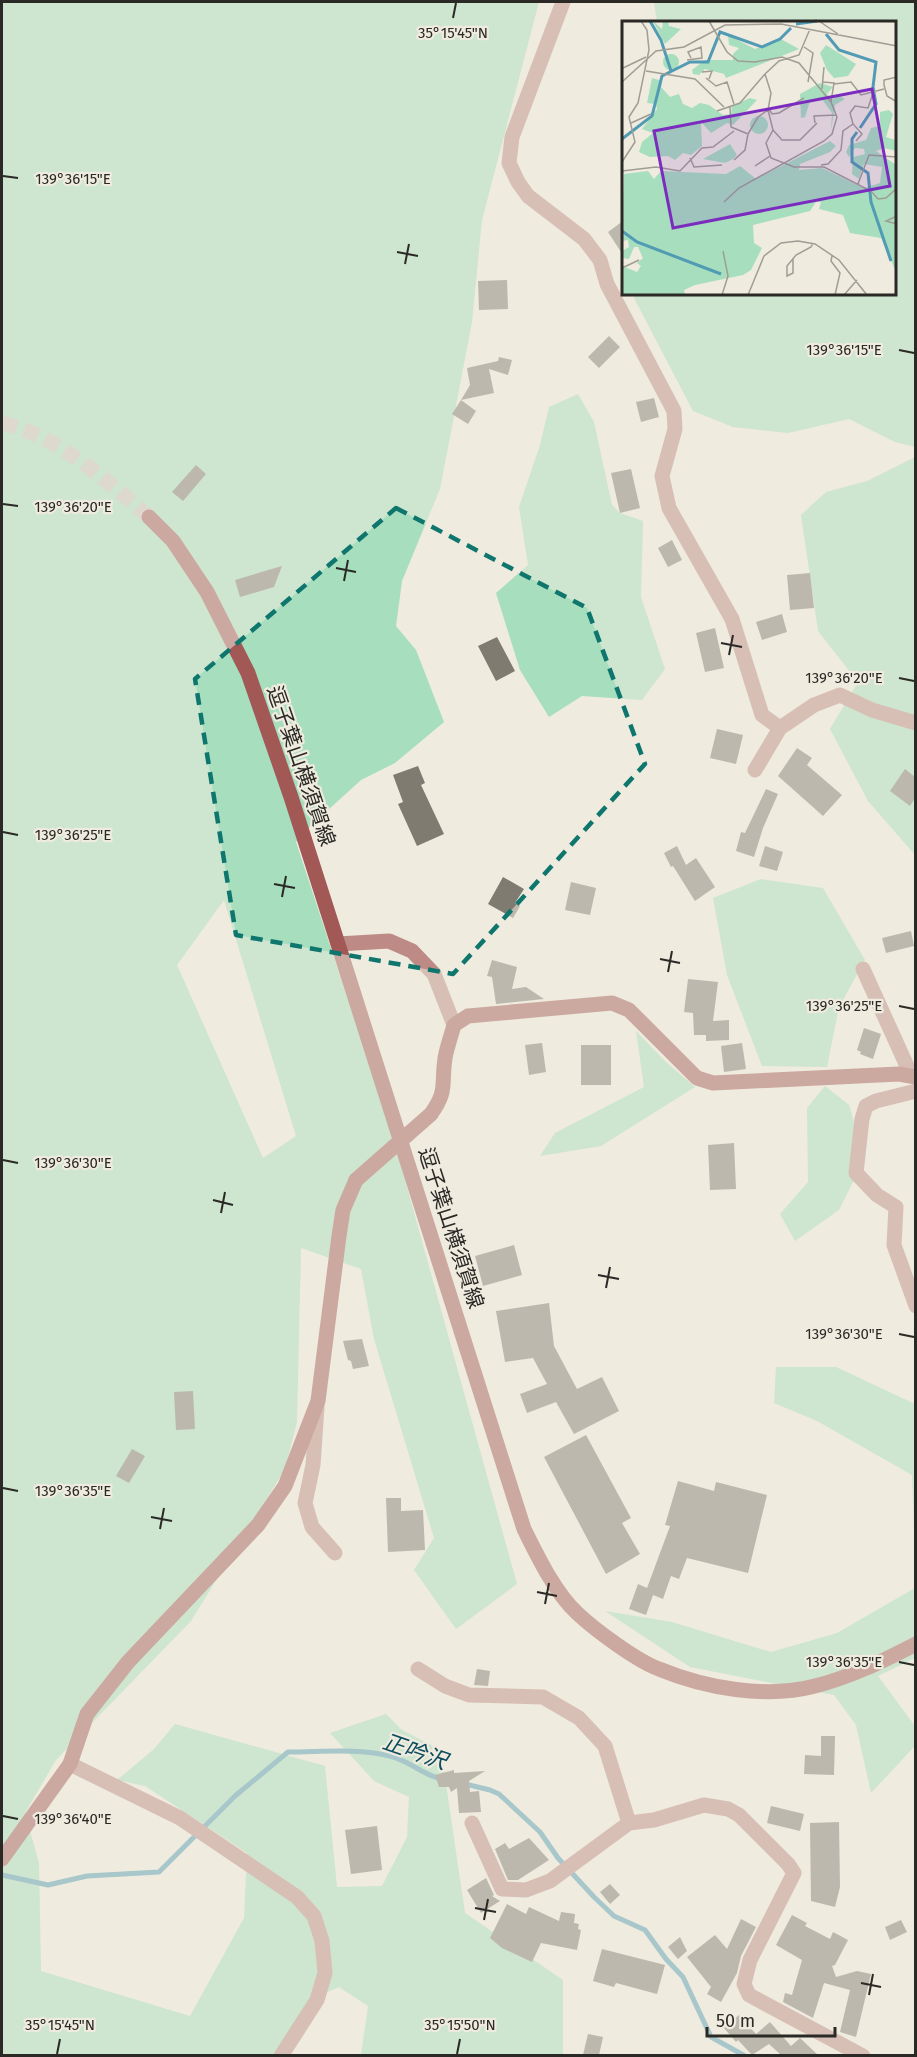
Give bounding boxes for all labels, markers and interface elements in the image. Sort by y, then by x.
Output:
inset map [622,21,896,296]
text: 35°15'45"N [418,24,488,42]
text: 139°36'15"E [35,170,111,188]
text: 139°36'15"E [806,341,882,359]
text: 139°36'20"E [34,498,112,516]
text: 139°36'20"E [805,669,883,687]
street label: 逗子葉山横須賀線 [261,682,341,850]
text: 139°36'25"E [35,826,111,844]
text: 139°36'25"E [806,997,882,1015]
street label: 逗子葉山横須賀線 [413,1144,489,1312]
text: 139°36'30"E [34,1154,112,1172]
text: 139°36'30"E [805,1325,883,1343]
text: 139°36'35"E [35,1482,111,1500]
text: 139°36'35"E [806,1653,882,1671]
water label: 正吟沢 [379,1728,453,1776]
text: 139°36'40"E [34,1810,112,1828]
scale bar [707,2000,834,2038]
text: 50 m [716,2010,755,2032]
text: 35°15'45"N [25,2016,95,2034]
text: 35°15'50"N [424,2016,496,2034]

